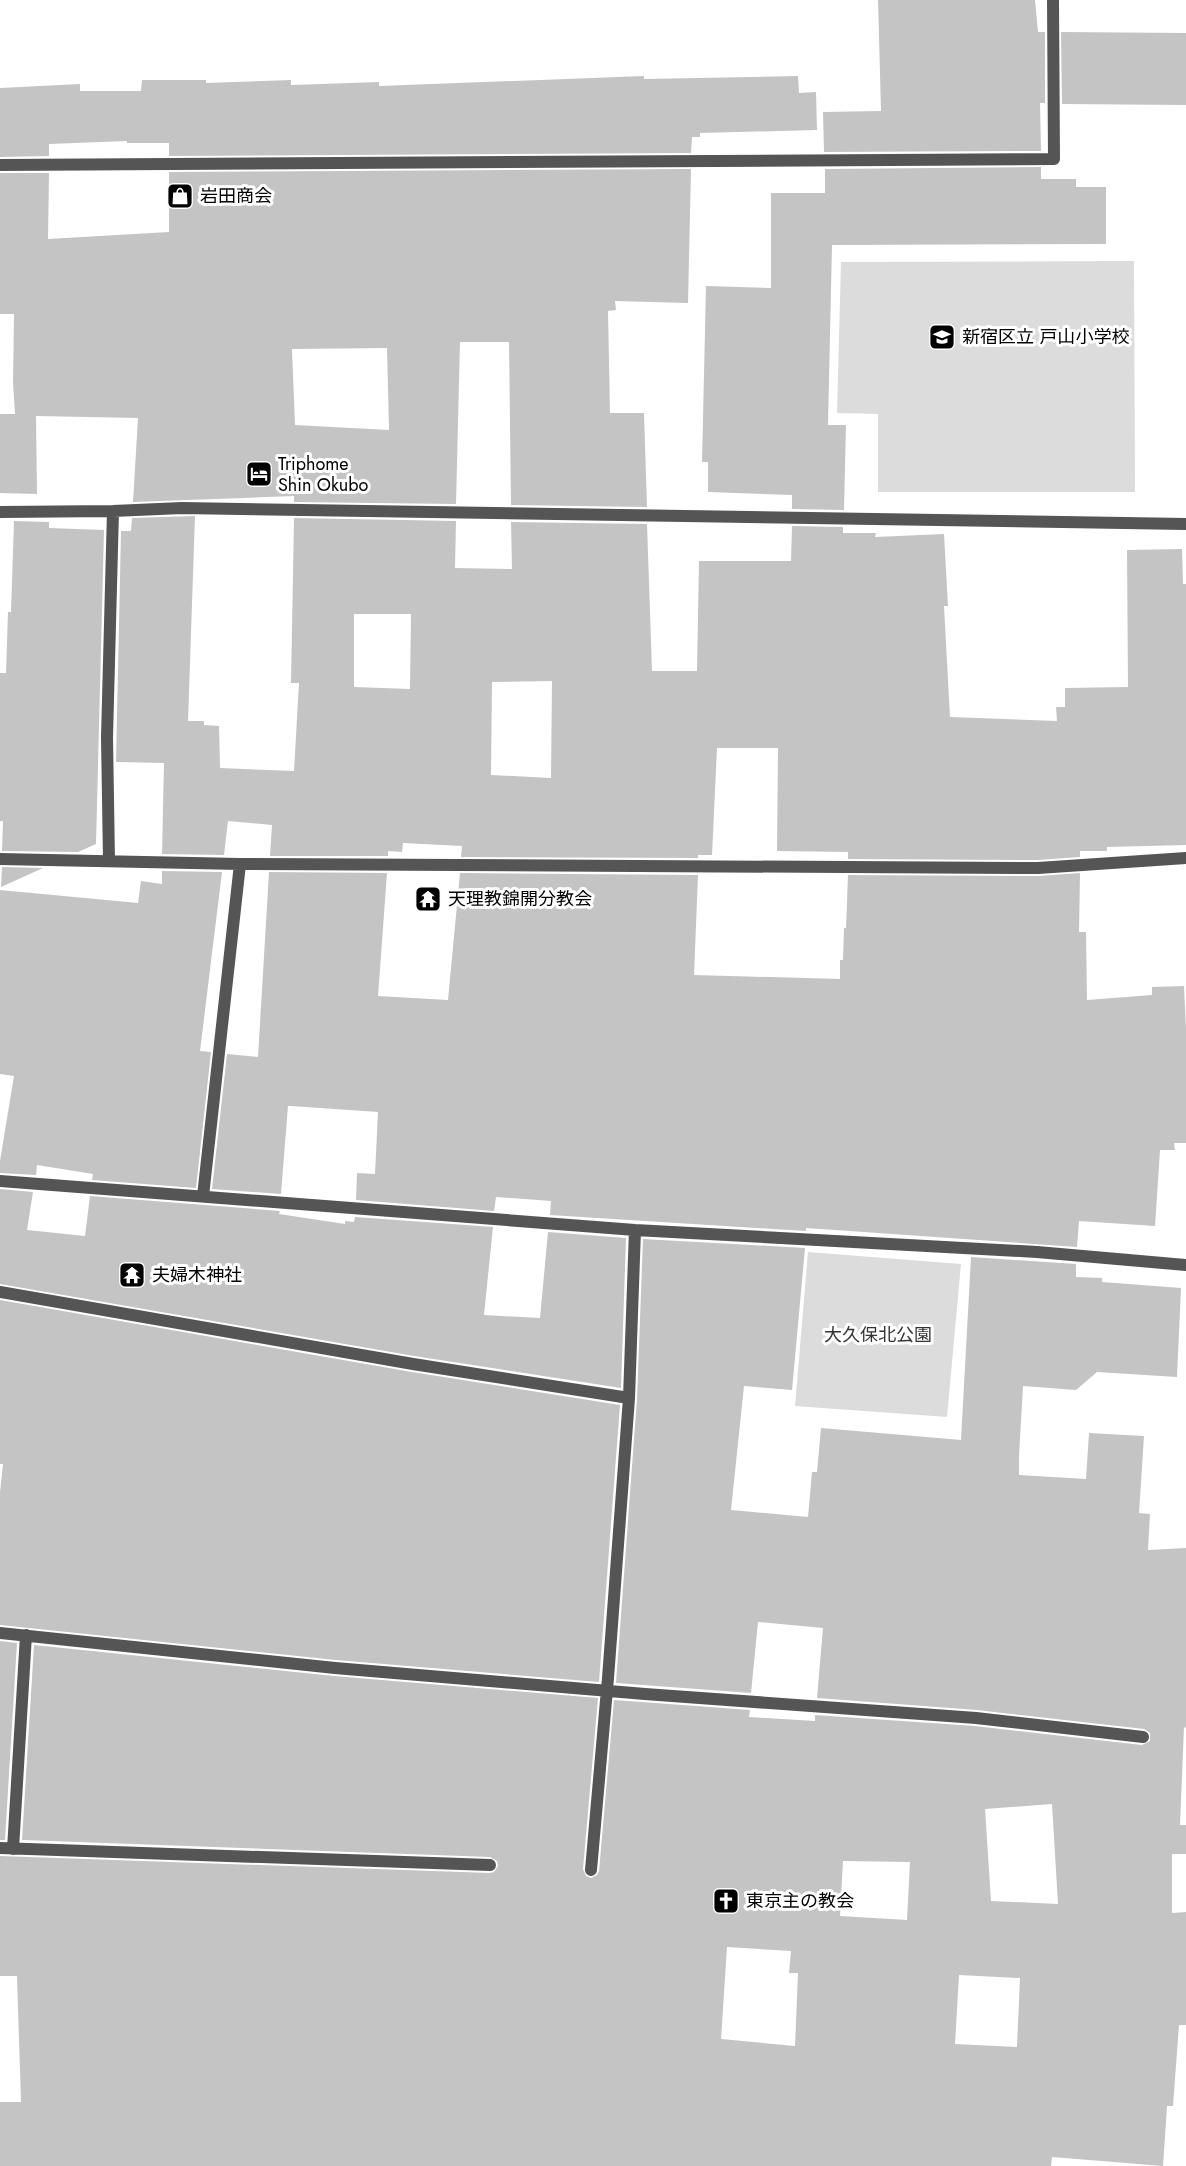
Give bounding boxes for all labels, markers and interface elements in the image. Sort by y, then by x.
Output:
shop icon: 岩田商会 [165,181,195,211]
place label: 岩田商会 [200,183,272,209]
school or university icon: 新宿区立 戸山小学校 [927,322,957,352]
place label: 新宿区立 戸山小学校 [962,324,1129,350]
place label: Triphome Shin Okubo [278,451,369,498]
hotel icon: Triphome Shin Okubo [244,459,274,489]
temple icon: 天理教錦開分教会 [413,884,443,914]
place label: 天理教錦開分教会 [448,886,592,912]
temple icon: 夫婦木神社 [117,1260,147,1290]
place label: 夫婦木神社 [152,1262,242,1288]
park label: 大久保北公園 [824,1322,932,1348]
church icon: 東京主の教会 [711,1886,741,1916]
place label: 東京主の教会 [746,1888,854,1914]

